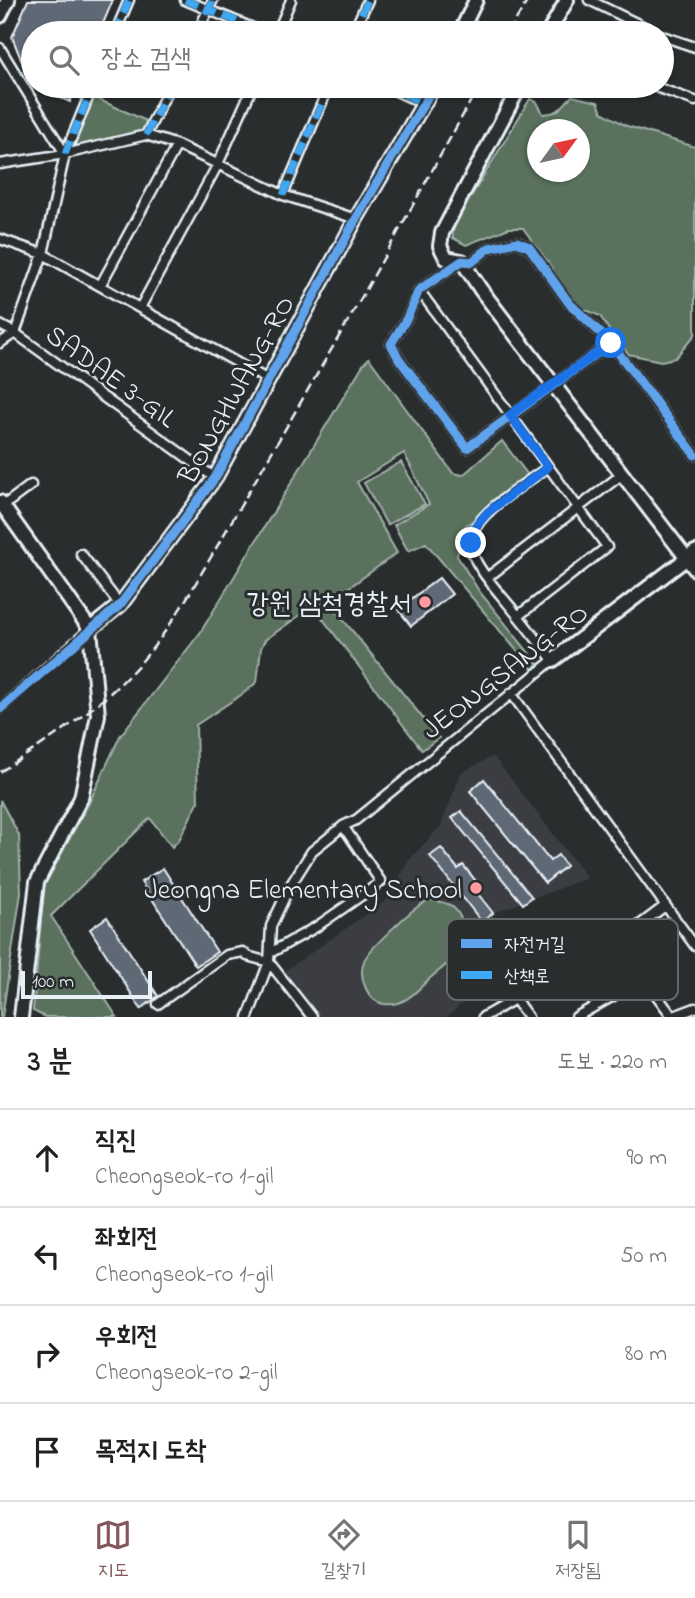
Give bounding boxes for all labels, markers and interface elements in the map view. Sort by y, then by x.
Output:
search box [21,21,674,98]
icon: search [45,41,83,79]
text: 장소 검색 [101,41,191,79]
north arrow [527,119,590,182]
street label: BONGHWANG-RO [169,289,307,493]
street label: SADAE 3-GIL [36,316,185,440]
route start [595,327,626,358]
route end [455,527,486,558]
place label: 강원 삼척경찰서 [246,585,411,626]
street label: JEONGSANG-RO [414,594,598,751]
marker: 강원 삼척경찰서 [417,594,433,610]
place label: Jeongna Elementary School [144,871,462,912]
marker: Jeongna Elementary School [468,880,484,896]
legend [447,919,678,1000]
text: 자전거길 [504,932,565,959]
text: 산책로 [504,964,550,991]
scale bar [21,968,152,1000]
text: 100 m [32,969,74,996]
text: 3 분 [28,1041,72,1085]
text: 도보 · 220 m [557,1046,667,1079]
text: 직진 [95,1123,137,1161]
icon: ahead [28,1139,66,1177]
text: 90 m [627,1142,667,1175]
text: Cheongseok-ro 1-gil [95,1161,274,1194]
text: 좌회전 [95,1221,158,1259]
icon: left [28,1237,66,1275]
text: 50 m [620,1240,667,1273]
text: Cheongseok-ro 1-gil [95,1259,274,1292]
text: 우회전 [95,1319,158,1357]
icon: right [28,1335,66,1373]
text: 80 m [625,1338,667,1371]
text: Cheongseok-ro 2-gil [95,1357,278,1390]
icon: arrive [28,1433,66,1471]
text: 목적지 도착 [95,1433,206,1471]
tab: 지도 [94,1516,132,1585]
tab: 길찾기 [321,1516,366,1585]
tab: 저장됨 [555,1516,601,1585]

